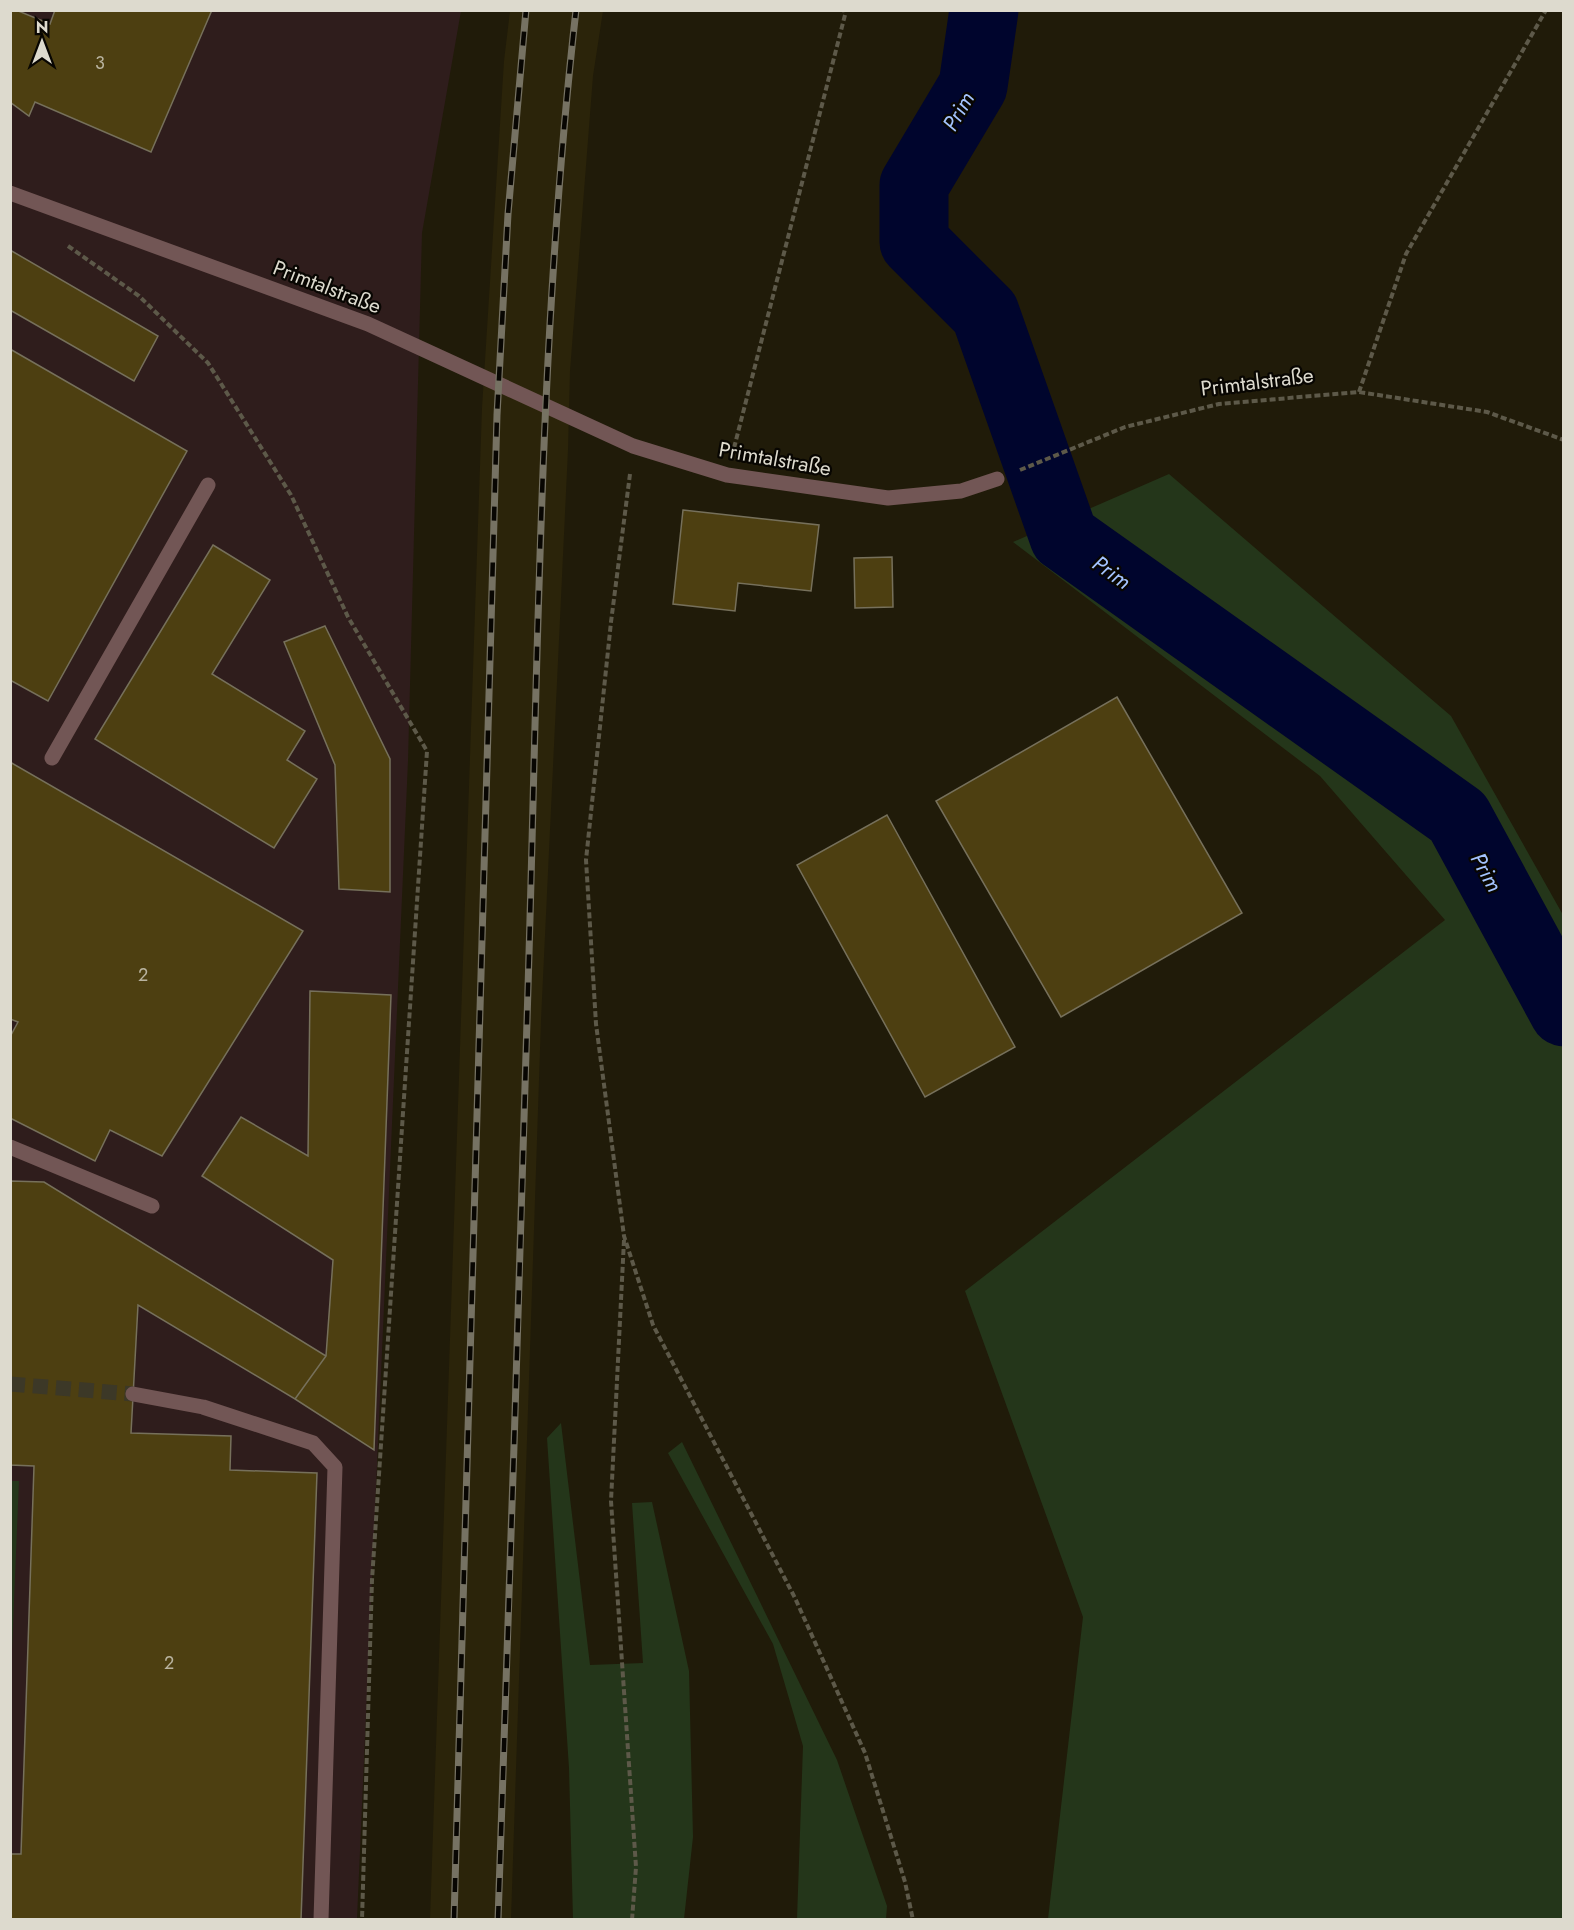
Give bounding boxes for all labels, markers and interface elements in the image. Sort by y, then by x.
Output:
north arrow [12,12,72,72]
text: N [36,16,48,39]
house number: 3 [95,50,105,76]
water label: Prim [934,85,982,137]
street label: Primtalstraße [269,253,386,321]
street label: Primtalstraße [1199,360,1315,404]
street label: Primtalstraße [716,434,834,484]
water label: Prim [1086,547,1138,597]
water label: Prim [1463,846,1511,898]
house number: 2 [138,962,148,988]
house number: 2 [164,1650,174,1676]

